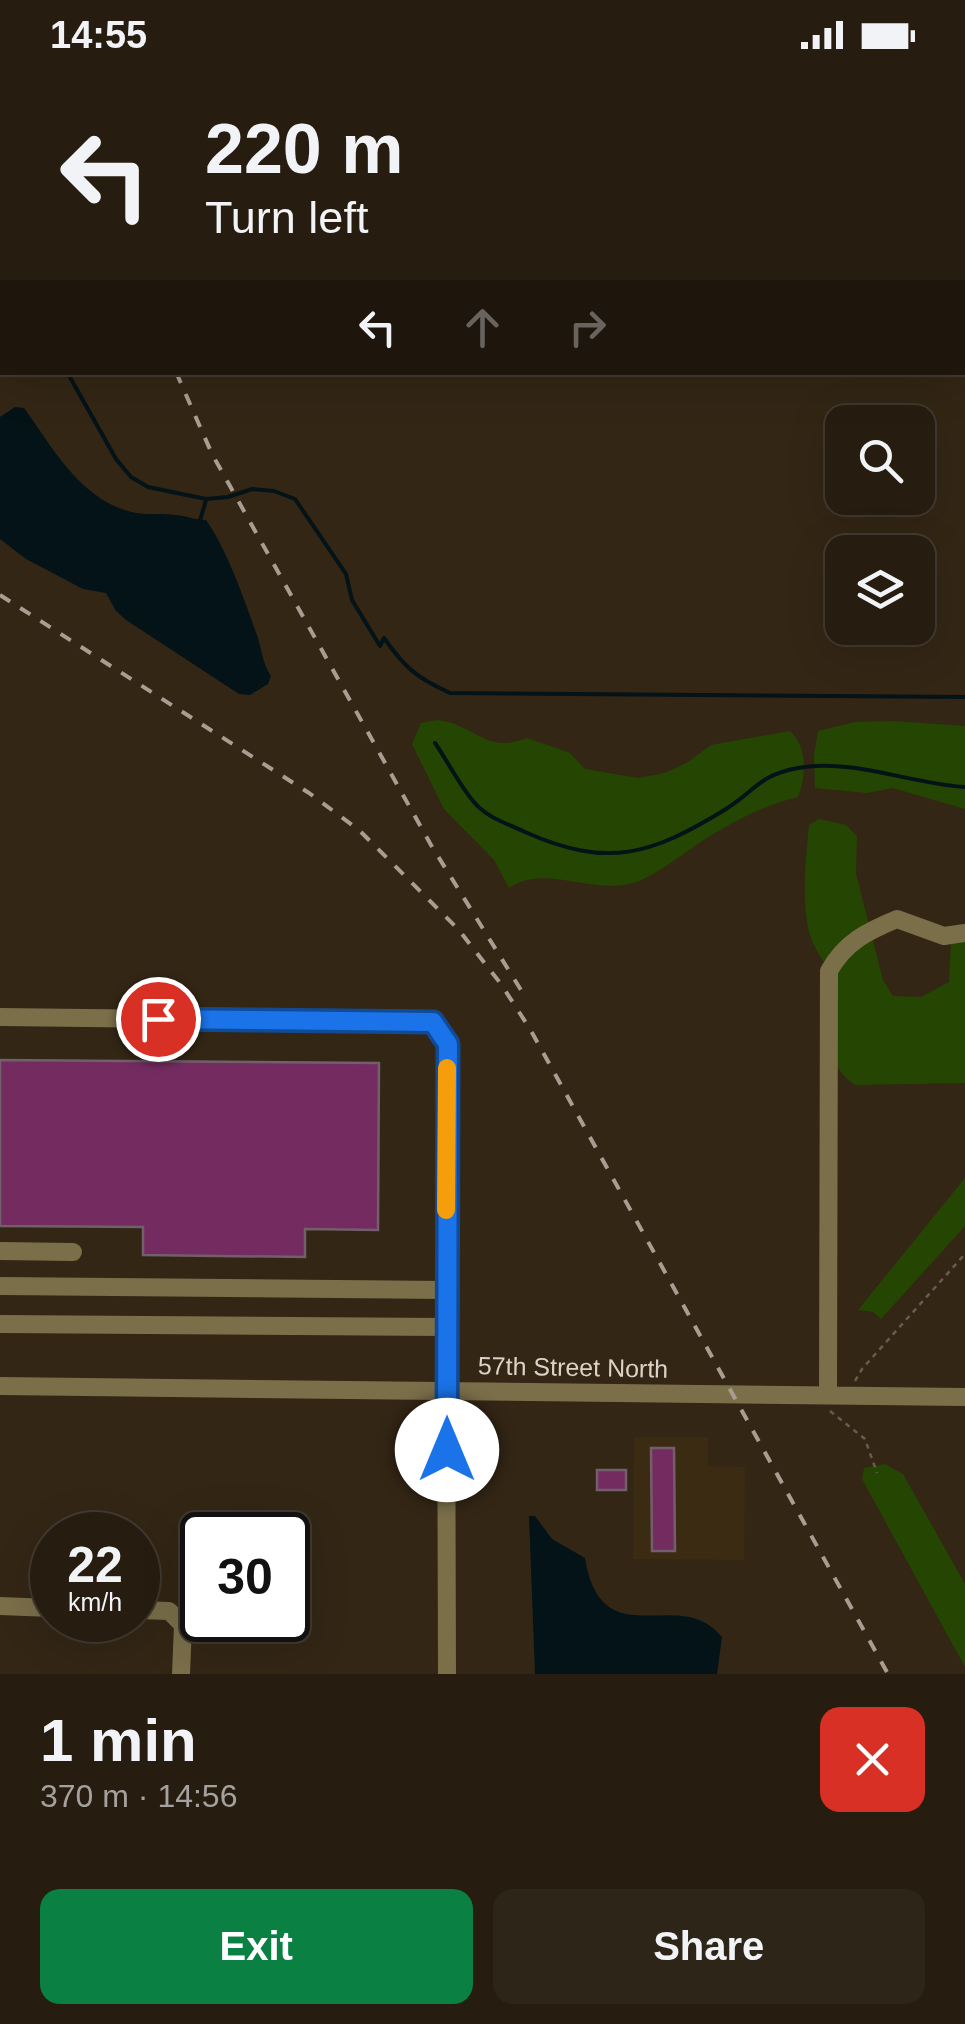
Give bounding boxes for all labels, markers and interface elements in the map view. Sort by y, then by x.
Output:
text: 14:55 [50,14,147,56]
icon: left [40,110,170,240]
text: 220 m [205,110,403,188]
text: Turn left [205,192,368,243]
icon: left [350,300,405,355]
icon: ahead [455,300,510,355]
icon: right [560,300,615,355]
map controls [825,405,935,645]
button: search [825,405,935,515]
button: layers [825,535,935,645]
pin [116,977,201,1062]
icon: arrive [131,992,186,1047]
street label: 57th Street North [478,1351,668,1383]
position arrow [395,1398,499,1502]
speed limit sign: 30 [180,1512,310,1642]
text: 22 [67,1537,123,1593]
text: km/h [68,1588,122,1616]
text: 1 min [40,1707,197,1774]
button: close [820,1707,925,1812]
text: 370 m · 14:56 [40,1778,237,1814]
button: Exit [40,1889,473,2004]
button: Share [493,1889,925,2004]

